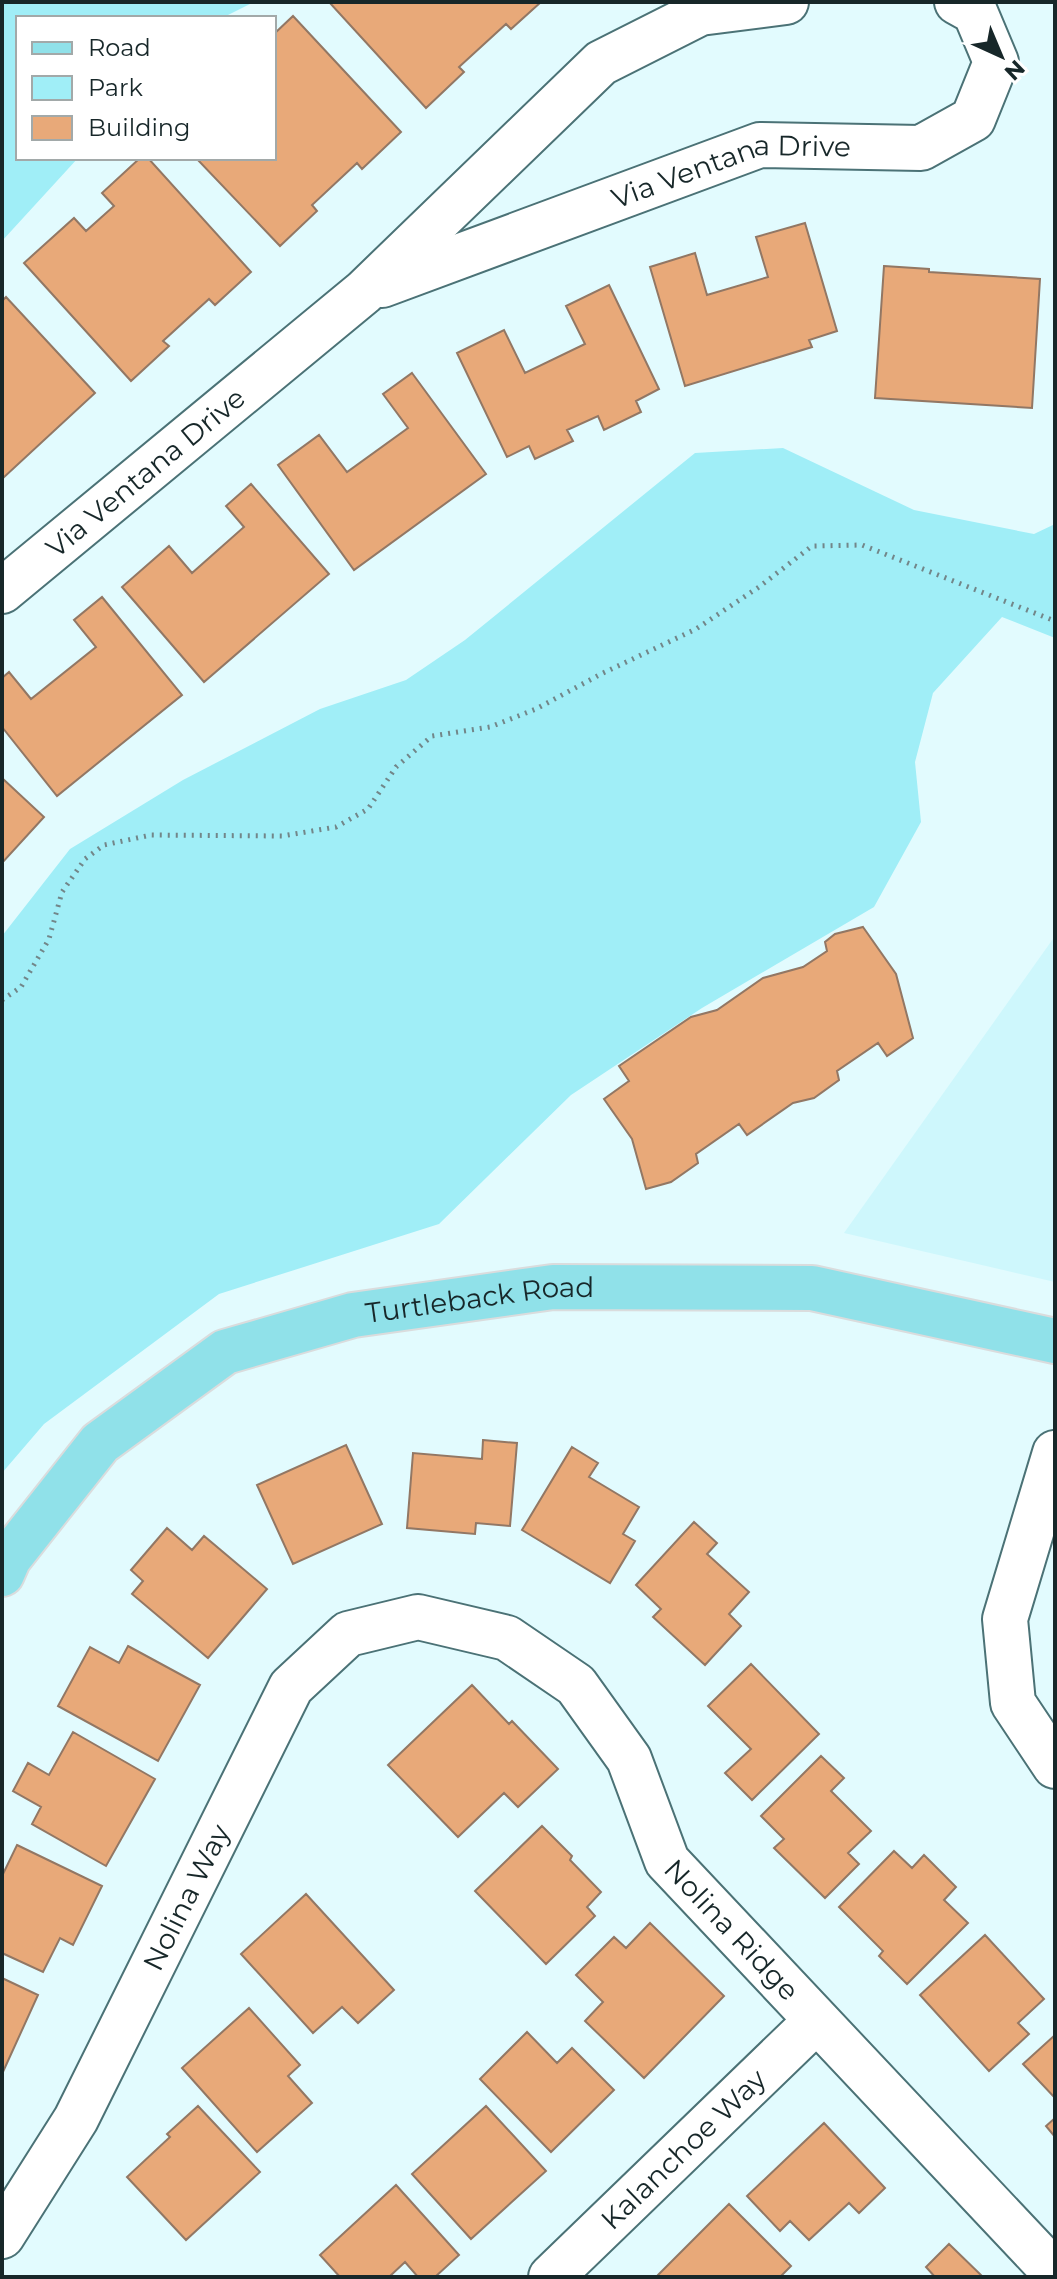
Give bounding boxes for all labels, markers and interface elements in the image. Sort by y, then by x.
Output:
legend [16,16,276,160]
north arrow [961,16,1041,96]
text: Road [88,33,151,62]
text: N [999,54,1030,86]
text: Park [88,73,143,102]
text: Building [88,113,191,142]
street label: Via Ventana Drive [607,128,851,215]
street label: Via Ventana Drive [39,381,252,565]
street label: Turtleback Road [363,1269,594,1330]
street label: Nolina Way [136,1818,237,1976]
street label: Nolina Ridge [657,1852,806,2007]
street label: Kalanchoe Way [594,2061,773,2236]

